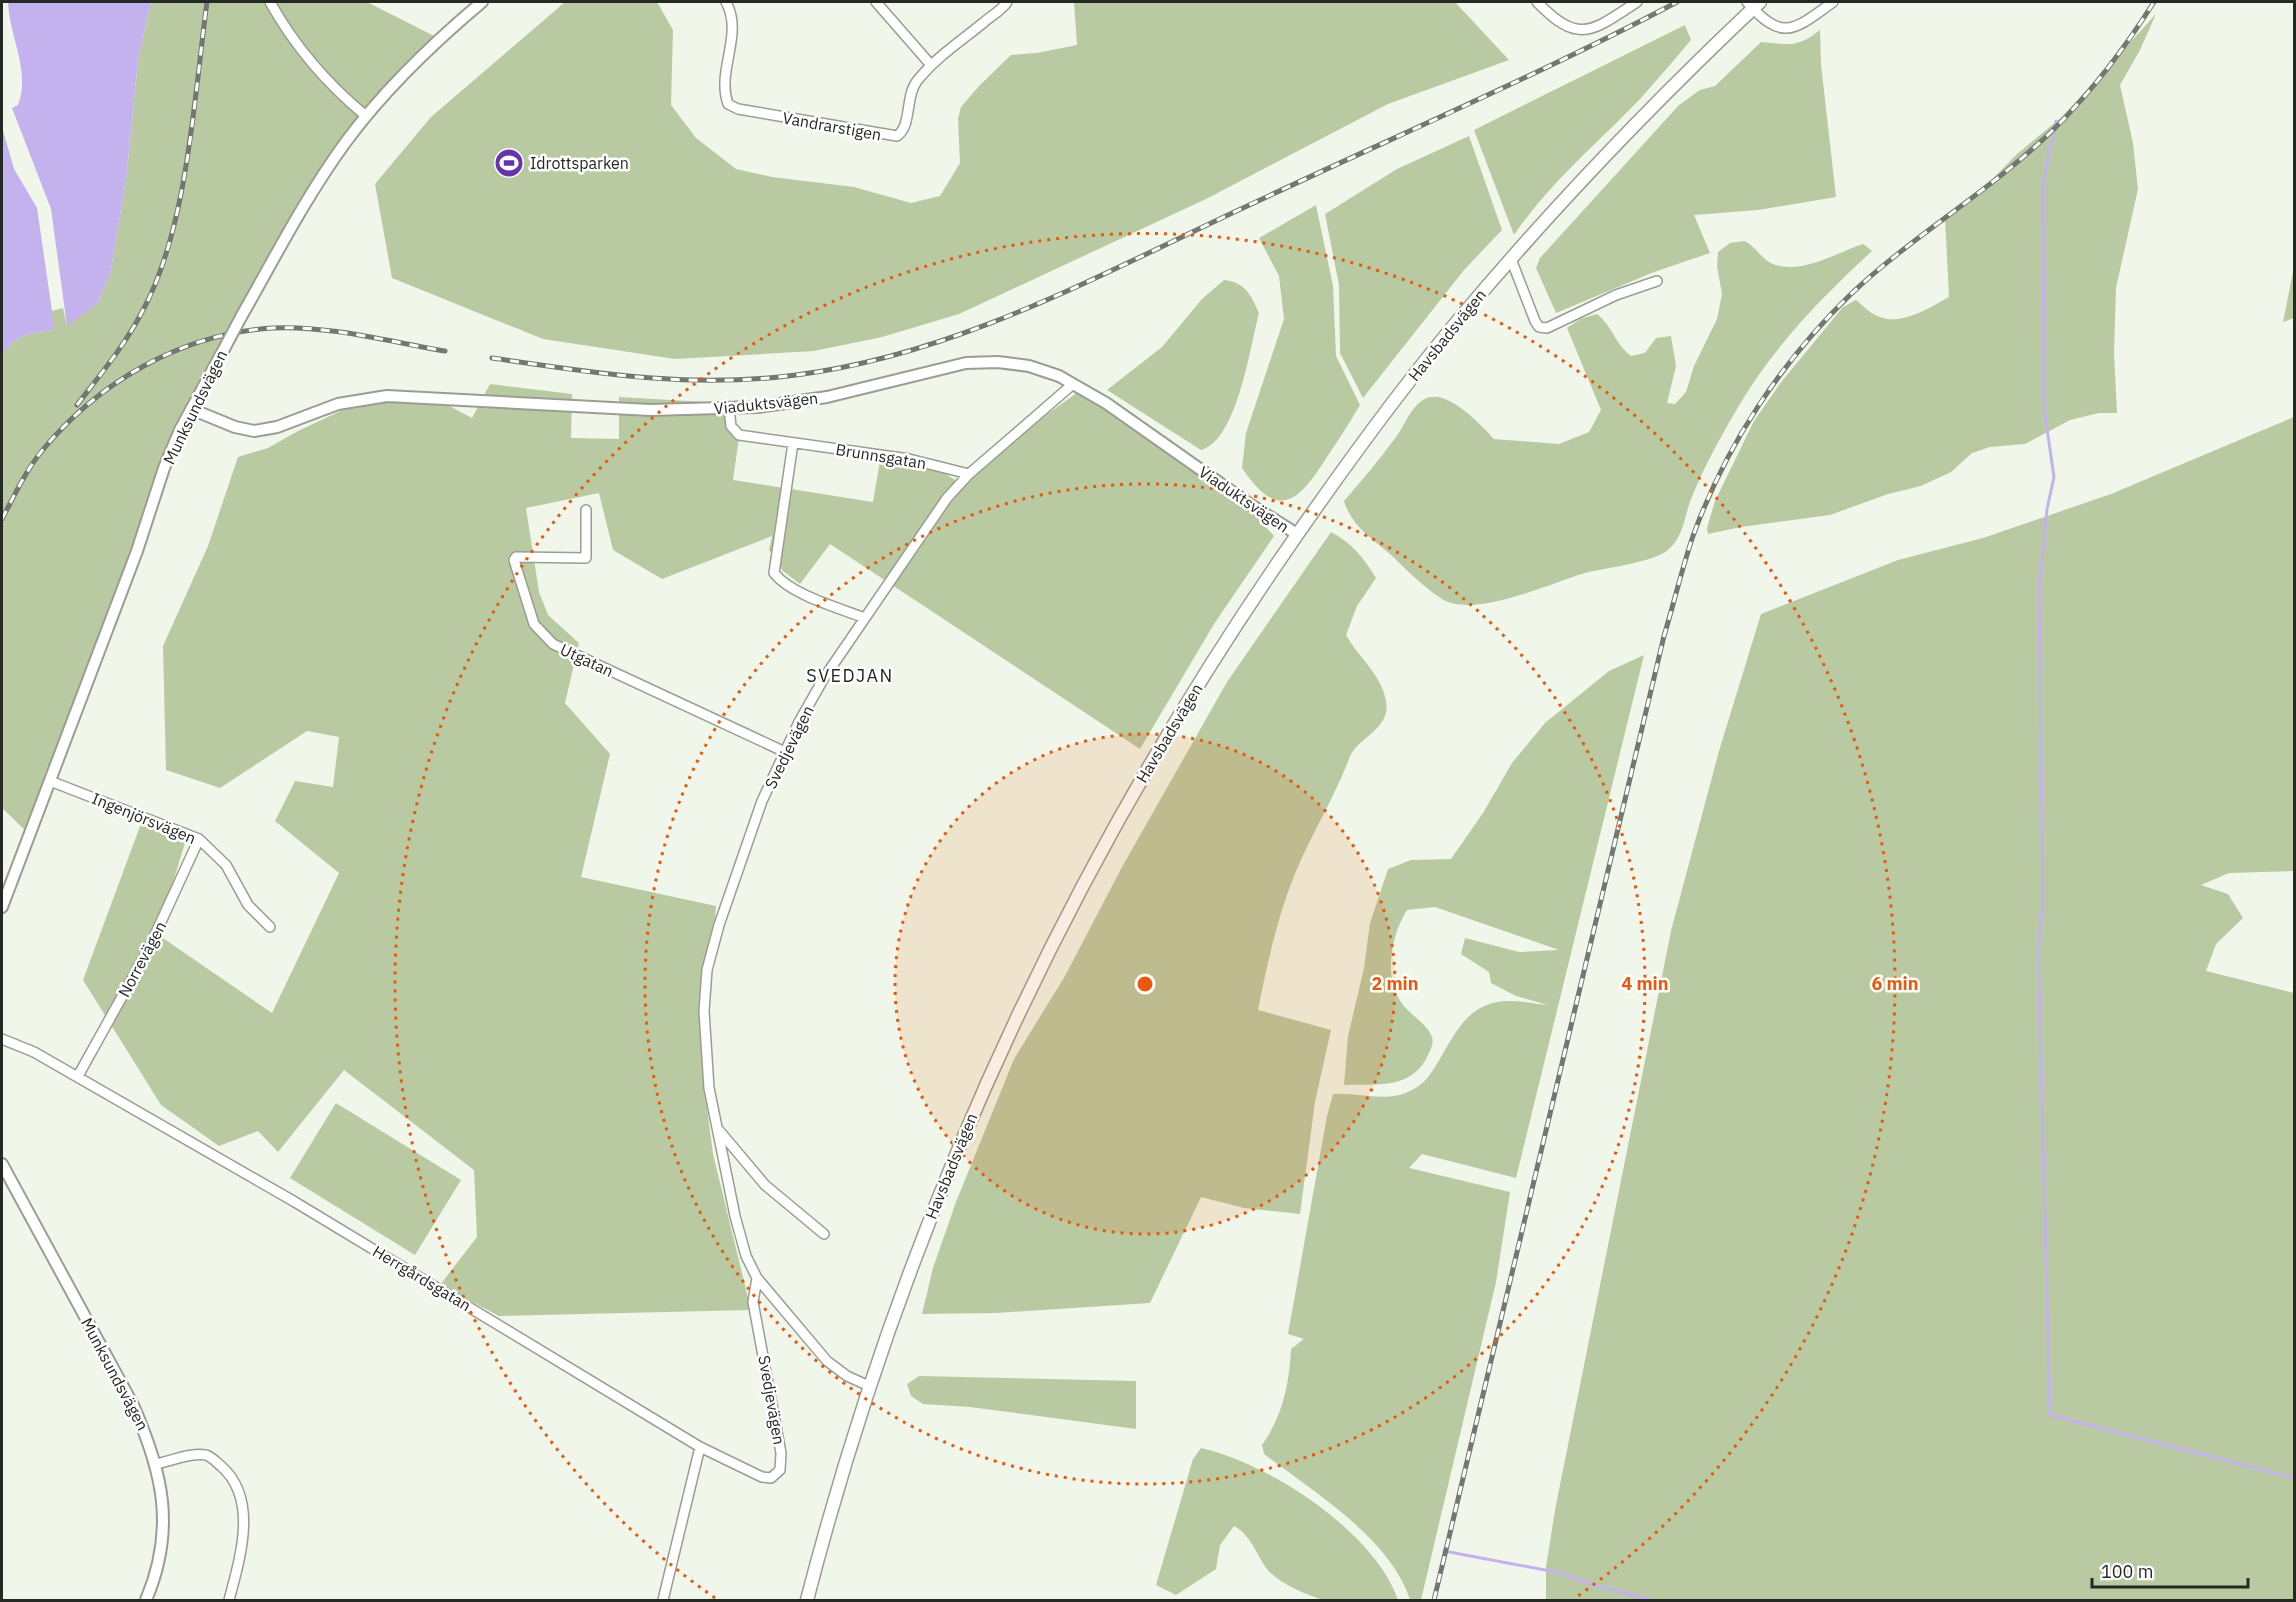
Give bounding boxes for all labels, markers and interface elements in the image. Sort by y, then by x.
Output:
street label: Vandrarstigen [781,107,883,145]
sports icon: Idrottsparken [493,147,525,179]
place label: Idrottsparken [530,153,629,173]
street label: Havsbadsvägen [1404,285,1490,385]
street label: Munksundsvägen [159,347,231,467]
street label: Viaduktsvägen [713,388,819,418]
street label: Brunnsgatan [834,439,928,473]
street label: Viaduktsvägen [1195,461,1293,537]
street label: Utgatan [557,639,617,681]
district label: SVEDJAN [806,664,894,687]
street label: Havsbadsvägen [1131,680,1207,786]
street label: Svedjevägen [760,702,818,792]
street label: Ingenjörsvägen [89,788,199,848]
street label: Norrevägen [114,918,170,1000]
text: 2 min [1371,972,1419,995]
text: 4 min [1621,972,1669,995]
text: 6 min [1871,972,1919,995]
centre of rings [1135,974,1155,994]
street label: Havsbadsvägen [921,1110,981,1222]
street label: Herrgårdsgatan [369,1241,475,1315]
street label: Munksundsvägen [77,1314,153,1434]
street label: Svedjevägen [754,1354,790,1446]
scale bar [2092,1551,2248,1589]
text: 100 m [2101,1560,2153,1583]

